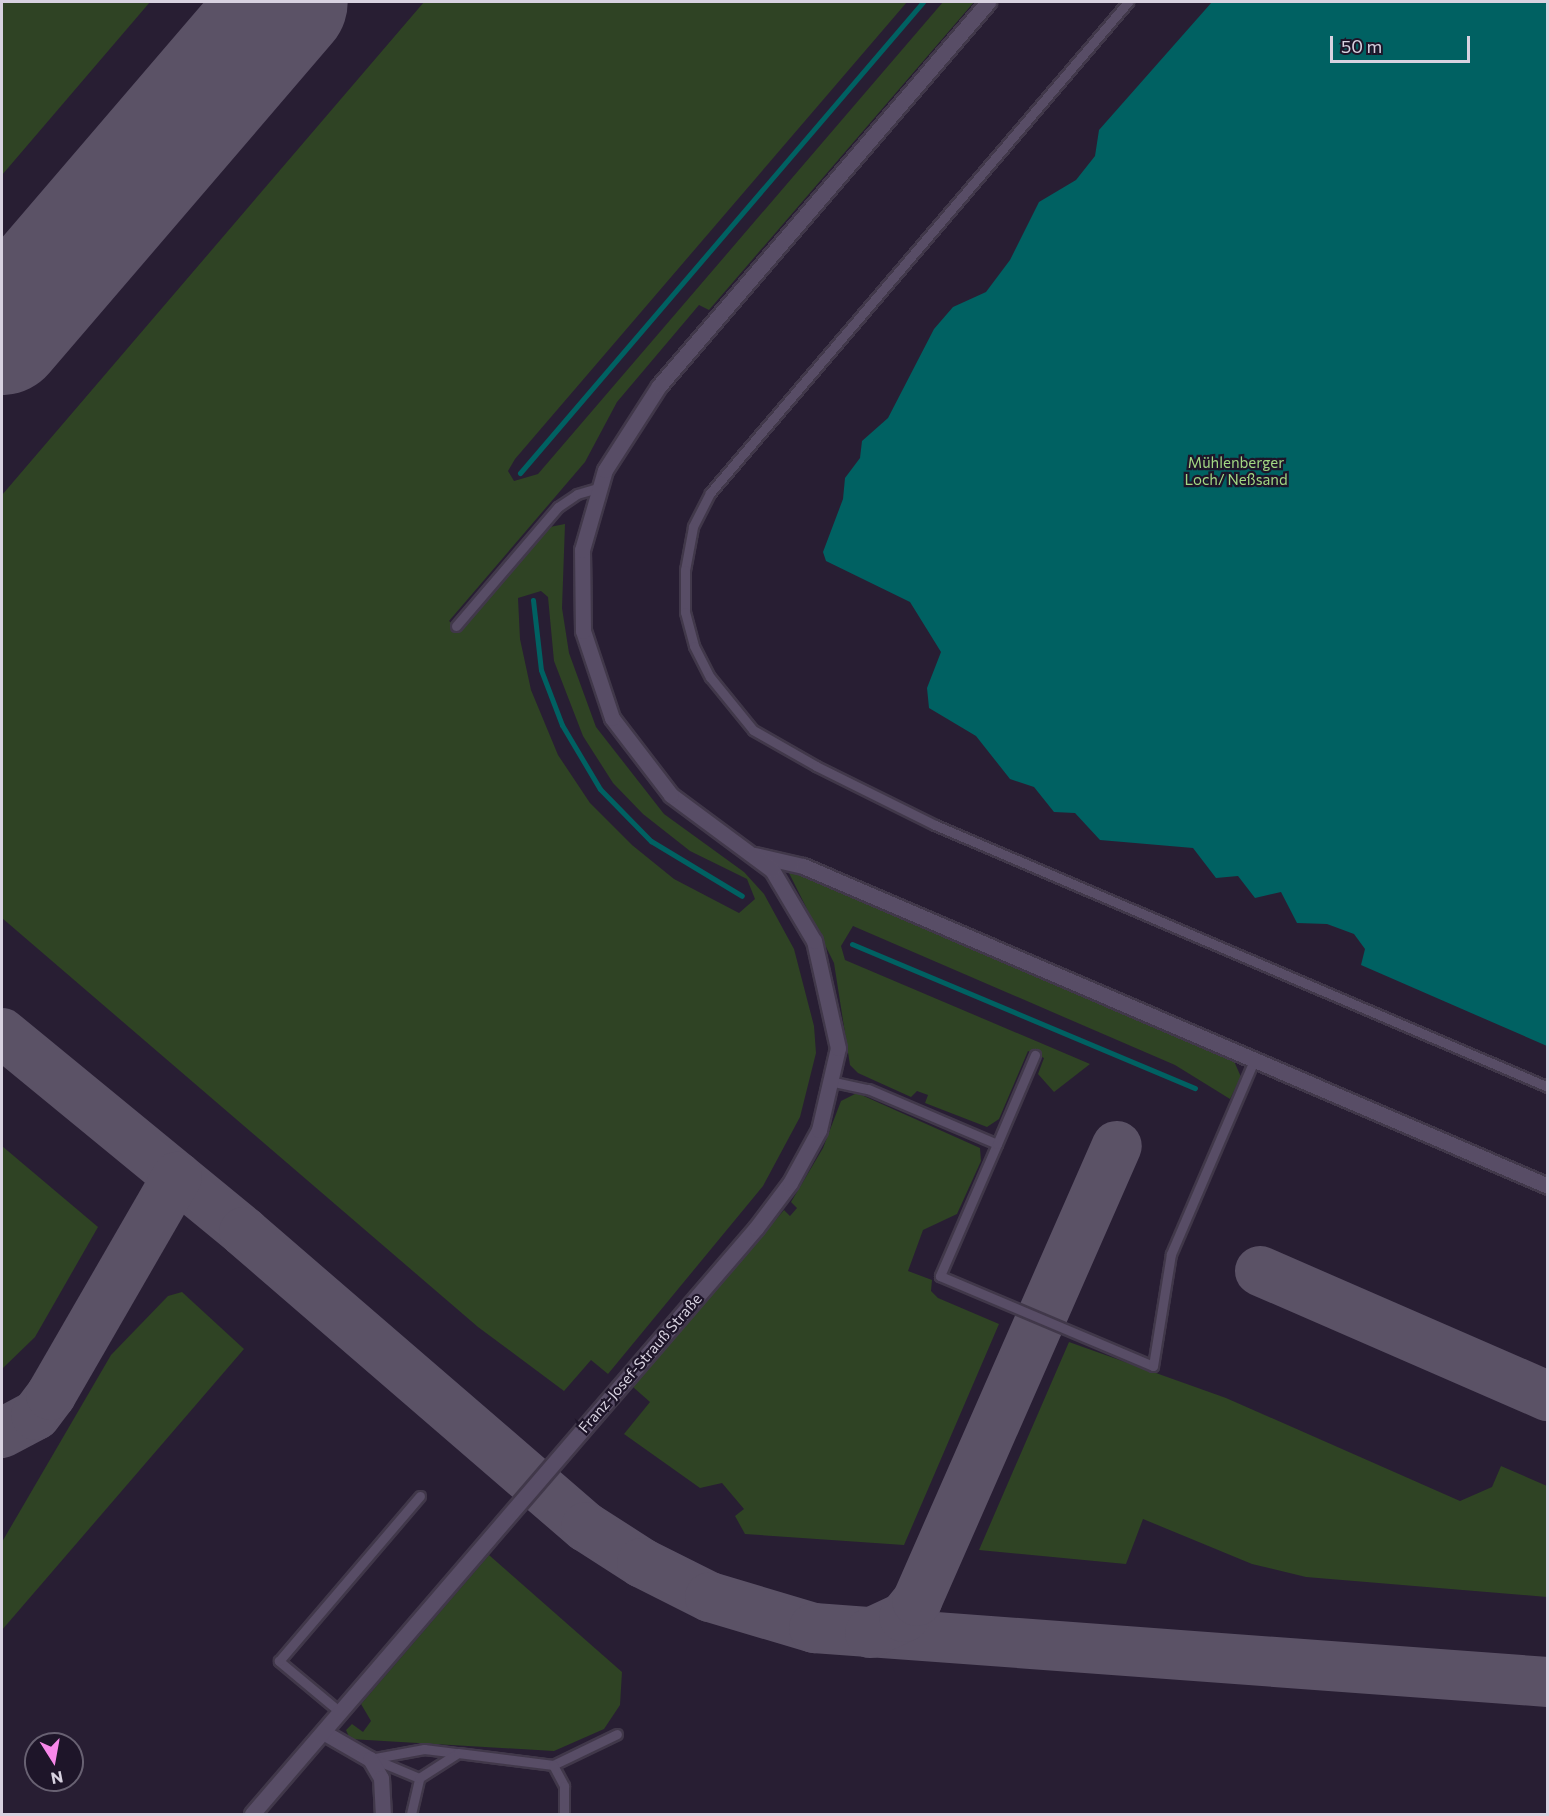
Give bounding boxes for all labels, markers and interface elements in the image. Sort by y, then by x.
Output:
scale bar [1333,24,1472,62]
text: 50 m [1341,35,1382,57]
park label: Mühlenberger Loch/ Neßsand [1184,453,1288,488]
street label: Franz-Josef-Strauß Straße [575,1290,705,1436]
north arrow [24,1732,84,1792]
text: N [49,1768,65,1789]

